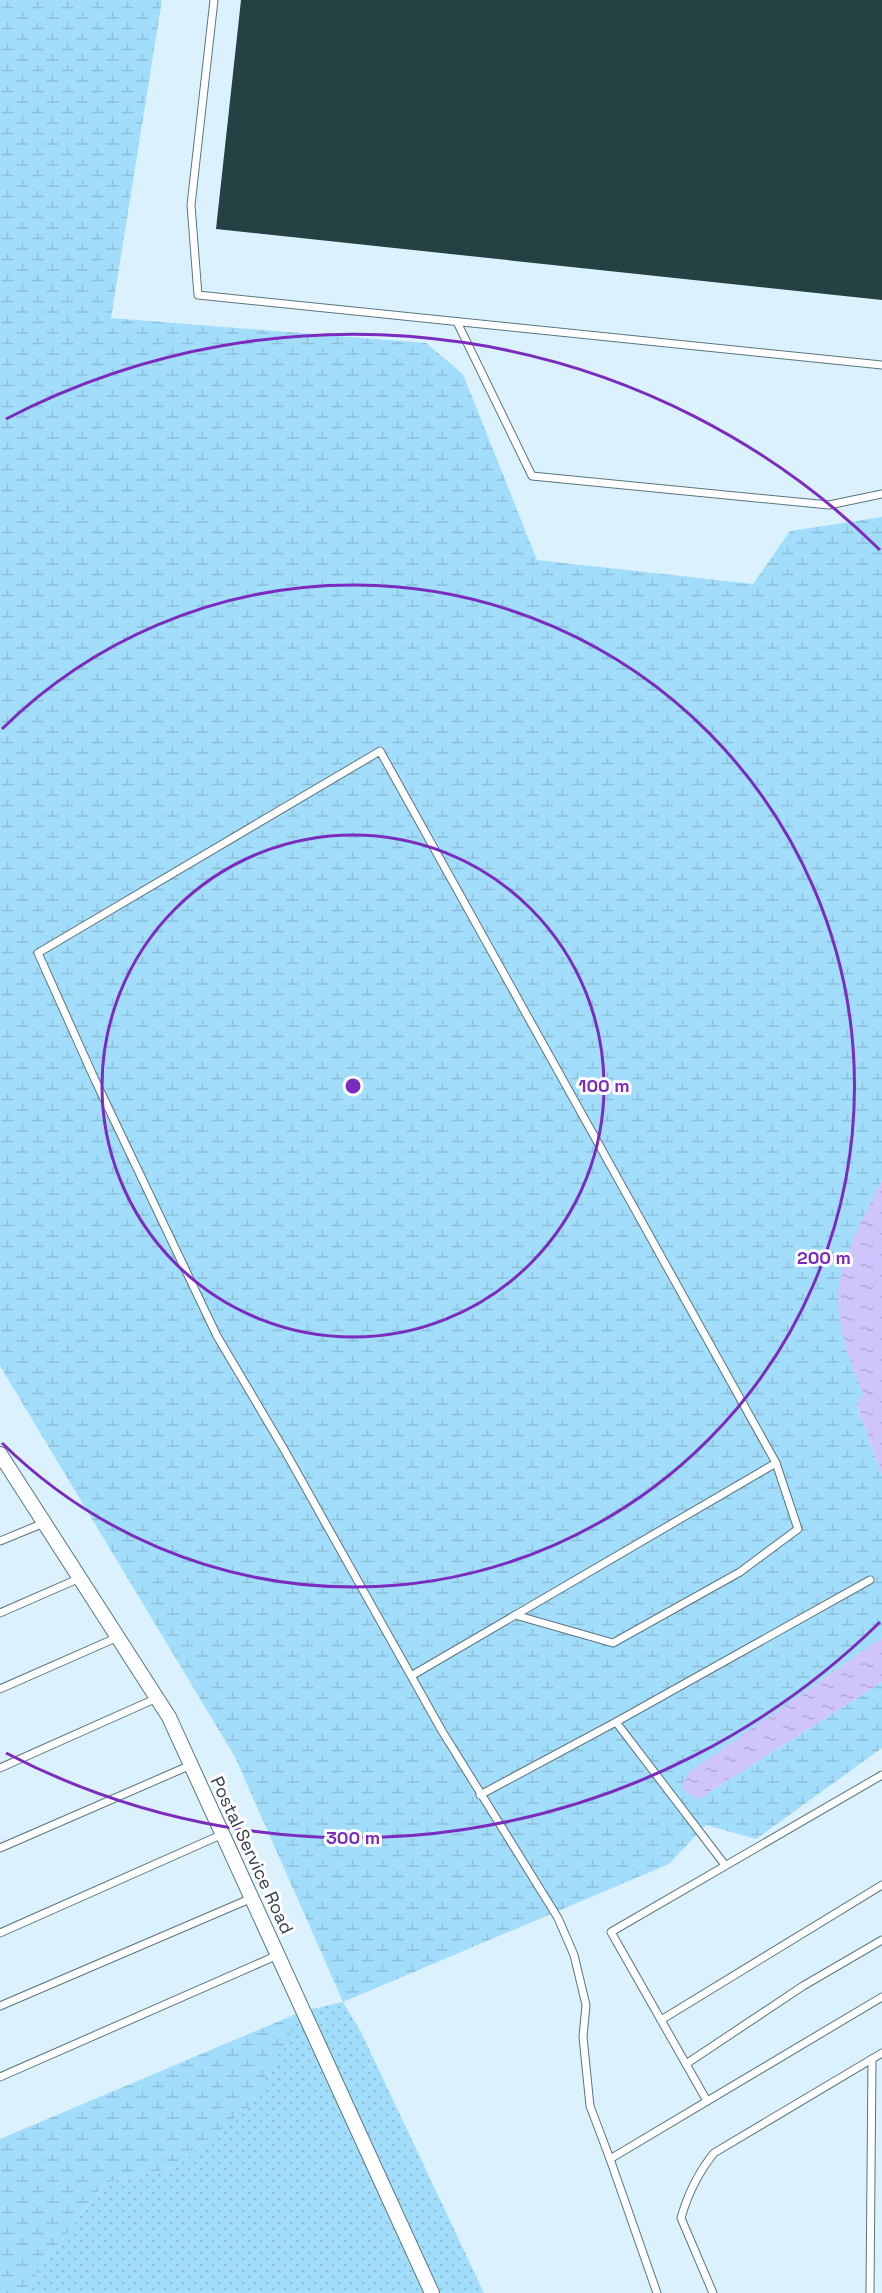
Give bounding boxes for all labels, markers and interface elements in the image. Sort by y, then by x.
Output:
text: 100 m [578,1074,630,1097]
centre of rings [343,1076,363,1096]
text: 200 m [797,1246,851,1269]
street label: Postal Service Road [206,1772,299,1937]
text: 300 m [326,1826,380,1849]

